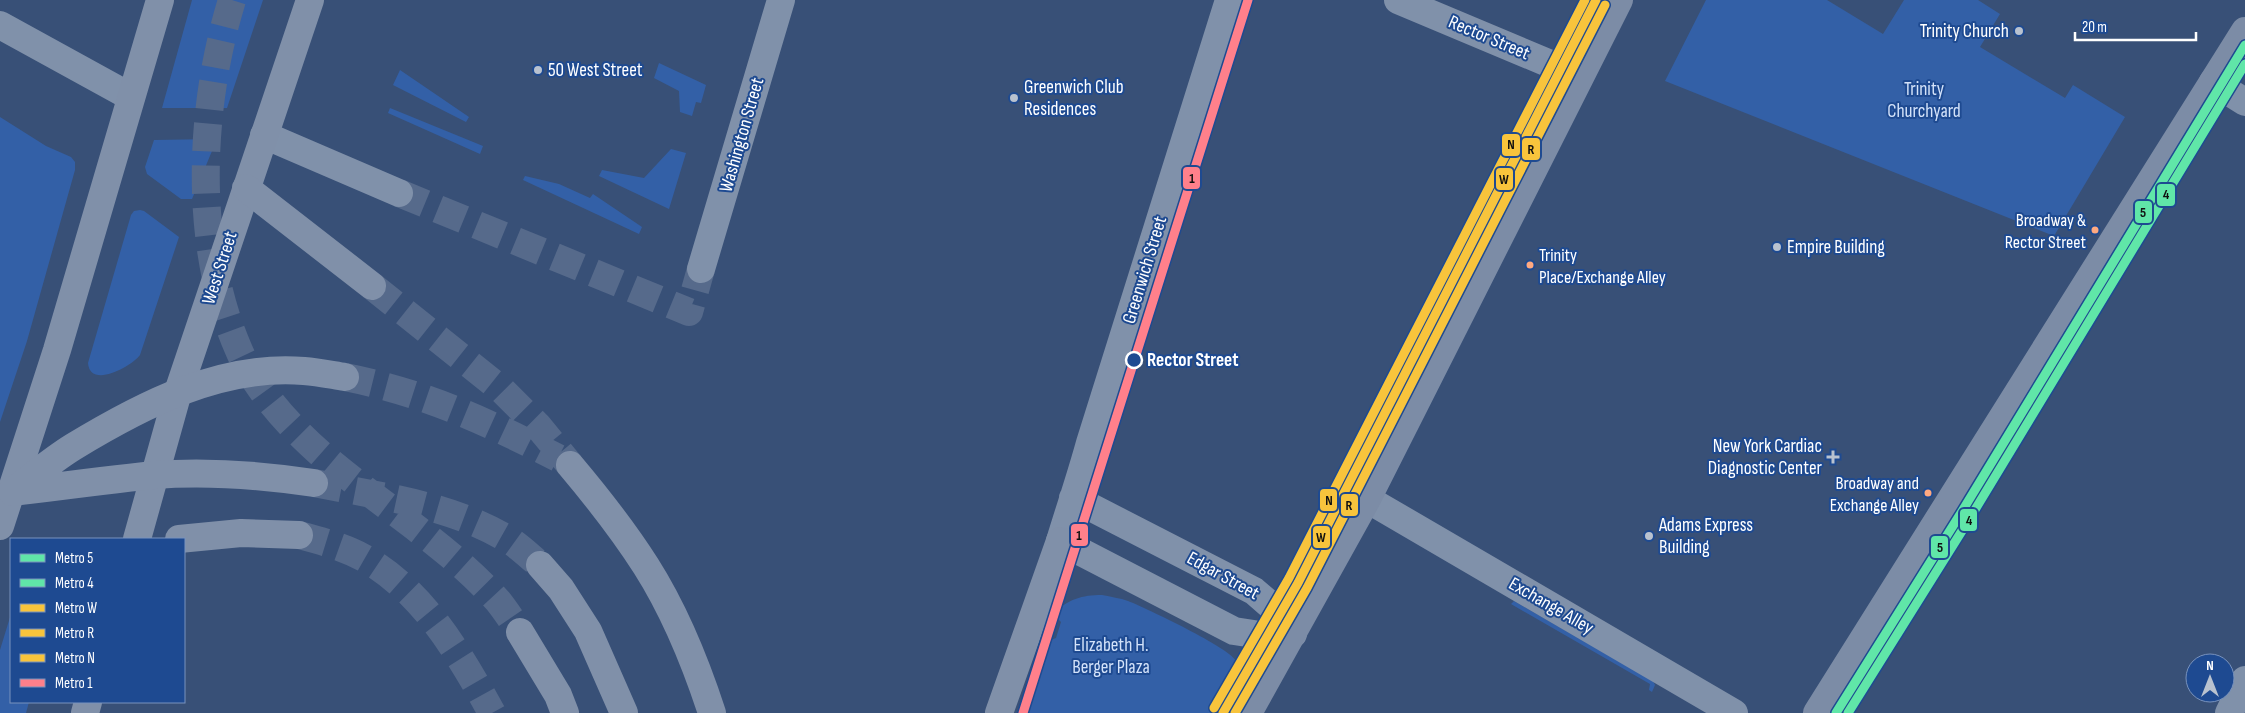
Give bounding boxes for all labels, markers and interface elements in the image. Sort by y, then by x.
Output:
scale bar [2075,10,2196,42]
street label: Rector Street [1445,11,1533,65]
text: 20 m [2082,18,2107,37]
place label: Trinity Church [1920,20,2009,43]
marker: Trinity Church [2013,25,2025,37]
place label: 50 West Street [548,59,643,82]
marker: 50 West Street [532,64,544,76]
street label: Washington Street [715,75,769,195]
place label: Greenwich Club Residences [1024,76,1124,121]
park label: Trinity Churchyard [1887,78,1961,123]
marker: Greenwich Club Residences [1008,92,1020,104]
line badge: N [1501,133,1521,157]
text: N [1507,136,1515,153]
line badge: R [1521,137,1541,161]
text: R [1528,141,1535,158]
line badge: 1 [1182,166,1201,190]
line badge: W [1495,167,1514,191]
text: 1 [1189,170,1195,187]
text: W [1499,171,1509,188]
line badge: 4 [2156,183,2176,207]
text: 4 [2163,186,2170,203]
line badge: 5 [2134,200,2153,224]
text: 5 [2140,204,2146,221]
place label: Broadway & Rector Street [2005,210,2086,253]
street label: Greenwich Street [1118,213,1172,326]
marker: Broadway & Rector Street [2090,225,2100,235]
street label: West Street [197,228,243,307]
place label: Empire Building [1787,236,1885,259]
marker: Empire Building [1771,241,1783,253]
place label: Trinity Place/Exchange Alley [1539,245,1666,288]
marker: Trinity Place/Exchange Alley [1525,260,1535,270]
place label: Rector Street [1147,349,1238,372]
marker: Rector Street [1125,351,1143,369]
place label: New York Cardiac Diagnostic Center [1708,435,1823,480]
marker: New York Cardiac Diagnostic Center [1826,450,1840,464]
place label: Broadway and Exchange Alley [1830,473,1919,516]
line badge: N [1319,488,1338,512]
marker: Broadway and Exchange Alley [1923,488,1933,498]
text: N [1325,492,1333,509]
line badge: R [1340,493,1359,517]
text: R [1346,497,1353,514]
line badge: 4 [1959,508,1978,532]
text: 4 [1966,512,1973,529]
place label: Adams Express Building [1658,514,1753,559]
line badge: 1 [1070,523,1089,547]
line badge: W [1312,525,1331,549]
text: 1 [1076,527,1082,544]
text: W [1316,529,1326,546]
marker: Adams Express Building [1643,530,1655,542]
line badge: 5 [1930,535,1949,559]
legend [10,538,185,703]
text: 5 [1937,539,1943,556]
street label: Edgar Street [1183,547,1263,605]
text: Metro 5 [55,549,93,568]
street label: Exchange Alley [1504,572,1598,640]
text: Metro 4 [55,574,93,593]
text: Metro W [55,599,97,618]
text: Metro R [55,624,94,643]
park label: Elizabeth H. Berger Plaza [1072,634,1150,679]
text: Metro N [55,649,95,668]
north arrow [2185,653,2235,703]
text: N [2206,657,2214,674]
text: Metro 1 [55,674,93,693]

